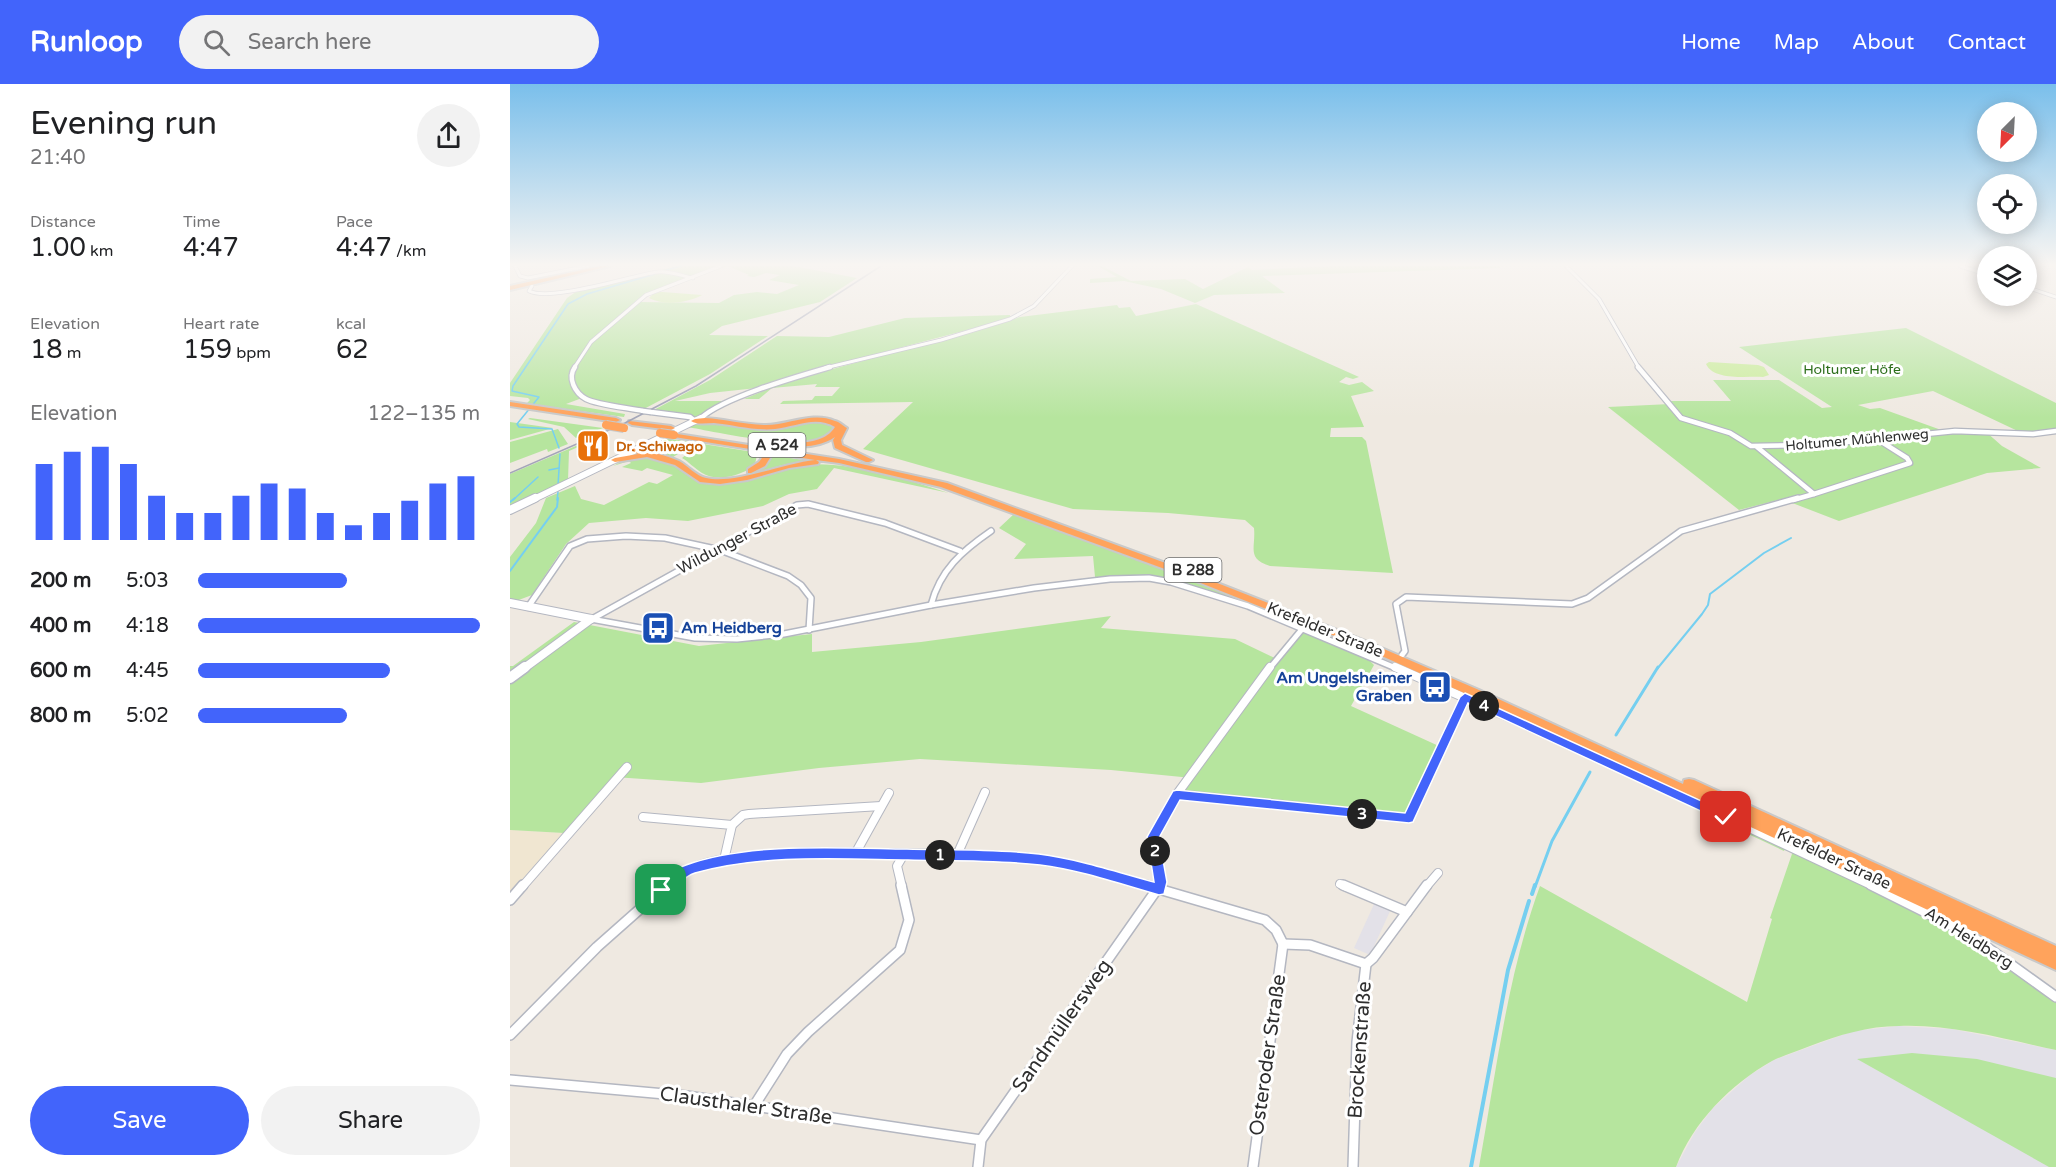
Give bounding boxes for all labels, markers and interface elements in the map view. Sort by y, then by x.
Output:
search box [179,15,599,69]
text: Runloop [30,25,143,59]
icon: search [200,26,233,59]
text: Search here [248,29,371,55]
text: Home [1681,30,1741,55]
text: Map [1774,30,1819,55]
text: About [1852,30,1914,55]
text: Contact [1947,30,2026,55]
north arrow [1977,102,2037,162]
map controls [1977,102,2037,306]
text: Evening run [30,104,217,143]
button: share [417,104,480,167]
text: 21:40 [30,146,85,170]
button: locate [1977,174,2037,234]
text: Distance [30,212,96,232]
text: Time [183,212,220,232]
text: Pace [336,212,373,232]
text: 1.00 [30,232,86,263]
text: 4:47 [183,232,239,263]
text: 4:47 [336,232,392,263]
text: km [86,241,113,261]
text: /km [392,241,426,261]
button: layers [1977,246,2037,306]
text: Elevation [30,314,100,334]
text: Heart rate [183,314,259,334]
text: kcal [336,314,366,334]
text: 18 [30,334,63,365]
text: 159 [183,334,232,365]
text: 62 [336,334,369,365]
text: m [63,343,82,363]
text: bpm [232,343,271,363]
park label: Holtumer Höfe [1803,361,1901,378]
text: Elevation [30,402,117,426]
text: 122–135 m [367,402,480,426]
street label: Holtumer Mühlenweg [1785,425,1929,455]
restaurant icon: Dr. Schiwago [575,428,611,464]
road number: A 524 [748,433,806,457]
place label: Dr. Schiwago [616,438,703,455]
street label: Wildunger Straße [674,499,800,579]
road number: B 288 [1164,558,1222,582]
text: 200 m [30,569,91,593]
text: 5:03 [126,569,169,593]
street label: Krefelder Straße [1264,598,1386,662]
bus stop icon: Am Heidberg [640,610,676,646]
text: 400 m [30,614,91,638]
text: 4:18 [126,614,169,638]
place label: Am Heidberg [681,618,782,638]
text: 600 m [30,659,91,683]
text: 4:45 [126,659,169,683]
place label: Am Ungelsheimer Graben [1276,668,1413,706]
bus stop icon: Am Ungelsheimer Graben [1417,669,1453,705]
pin: 4 [1469,691,1499,721]
text: 4 [1479,696,1489,716]
text: 800 m [30,704,91,728]
text: 5:02 [126,704,169,728]
pin [1700,791,1751,842]
pin: 3 [1347,799,1377,829]
icon: check [1709,800,1742,833]
text: 3 [1357,804,1367,824]
street label: Krefelder Straße [1774,824,1894,894]
pin: 2 [1140,836,1170,866]
pin: 1 [925,840,955,870]
text: 2 [1150,841,1160,861]
text: 1 [935,845,945,865]
pin [635,864,686,915]
icon: arrive [644,873,677,906]
street label: Am Heidberg [1921,903,2017,973]
street label: Sandmüllersweg [1007,955,1117,1097]
street label: Osteroder Straße [1245,973,1291,1137]
street label: Brockenstraße [1343,980,1377,1120]
street label: Clausthaler Straße [658,1082,834,1130]
button: Save [30,1086,249,1155]
button: Share [261,1086,480,1155]

